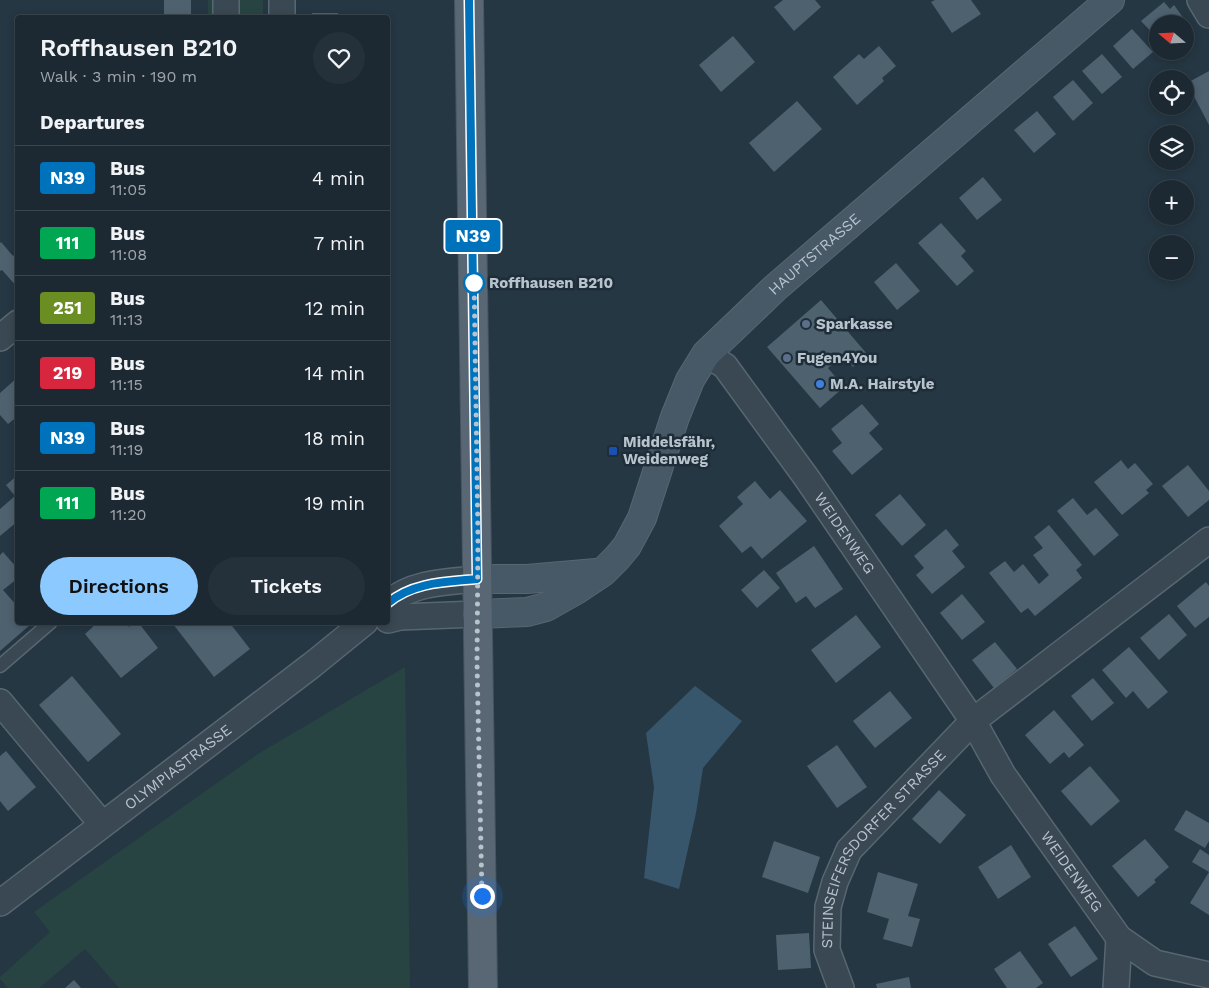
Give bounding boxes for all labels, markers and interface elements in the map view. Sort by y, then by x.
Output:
north arrow [1149,15,1194,60]
map controls [1149,15,1194,280]
button: heart [313,32,365,84]
text: Roffhausen B210 [40,34,237,62]
text: Walk · 3 min · 190 m [40,67,197,86]
button: locate [1149,70,1194,115]
text: Departures [40,111,145,134]
button: layers [1149,125,1194,170]
text: Bus [110,157,145,180]
text: N39 [50,167,85,188]
text: 4 min [312,167,365,190]
text: 11:05 [110,180,147,199]
button: + [1149,180,1194,225]
street label: HAUPTSTRASSE [765,210,864,299]
line badge: N39 [444,220,502,252]
text: Bus [110,222,145,245]
text: N39 [455,225,491,246]
text: 111 [56,232,79,253]
text: 7 min [314,232,365,255]
button: − [1149,235,1194,280]
text: 11:08 [110,245,147,264]
marker: Roffhausen B210 [463,272,485,294]
place label: Roffhausen B210 [489,274,613,292]
text: Bus [110,287,145,310]
text: 251 [53,297,82,318]
text: 12 min [305,297,365,320]
text: 11:13 [110,310,143,329]
place label: Sparkasse [816,315,893,333]
marker: Sparkasse [800,318,812,330]
place label: Fugen4You [797,349,877,367]
text: Bus [110,352,145,375]
marker: Fugen4You [781,352,793,364]
text: 219 [53,362,82,383]
text: 14 min [305,362,365,385]
text: 11:15 [110,375,143,394]
place label: M.A. Hairstyle [830,375,935,393]
marker: M.A. Hairstyle [814,378,826,390]
text: Bus [110,417,145,440]
text: N39 [50,427,85,448]
text: 18 min [304,427,365,450]
place label: Middelsfähr, Weidenweg [623,433,715,468]
text: 11:19 [110,440,143,459]
marker: Middelsfähr, Weidenweg [607,445,619,457]
text: Bus [110,482,145,505]
street label: WEIDENWEG [810,489,879,577]
text: 111 [56,492,79,513]
text: 19 min [304,492,365,515]
text: 11:20 [110,505,147,524]
button: Directions [40,557,198,615]
button: Tickets [208,557,365,615]
street label: OLYMPIASTRASSE [121,721,235,814]
street label: STEINSEIFERSDORFER STRASSE [818,746,949,949]
street label: WEIDENWEG [1037,828,1107,915]
your location [470,884,495,909]

